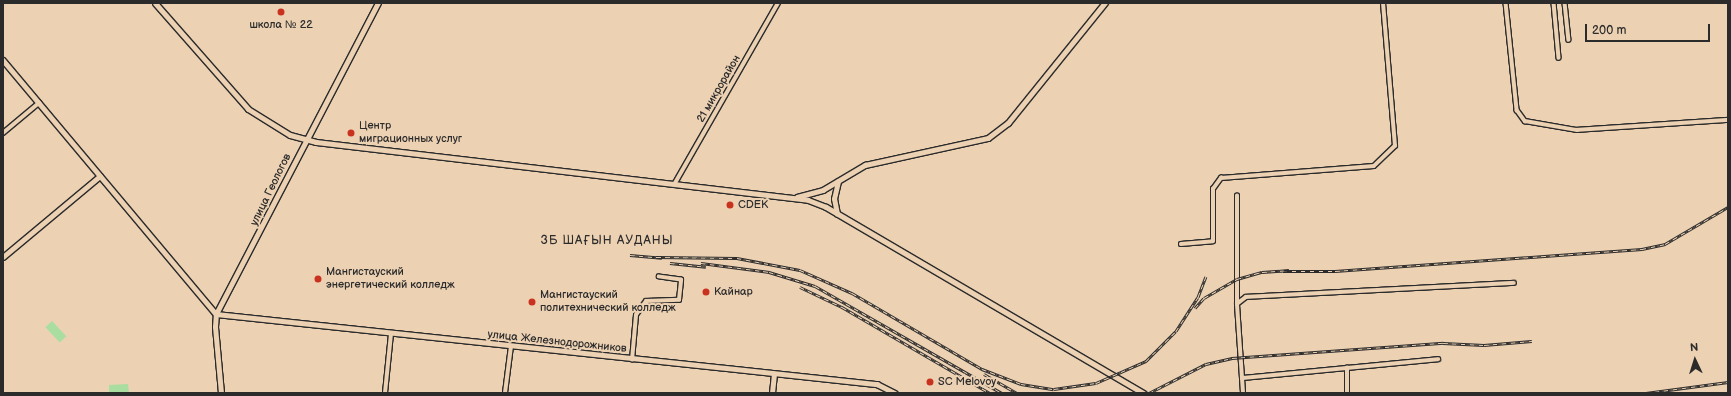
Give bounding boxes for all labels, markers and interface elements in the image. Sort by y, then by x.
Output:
marker: школа № 22 [276,7,286,17]
scale bar [1587,16,1712,42]
place label: школа № 22 [249,18,313,32]
text: 200 m [1592,23,1626,38]
street label: 21 микрорайон [694,53,744,125]
place label: Центр миграционных услуг [359,120,462,146]
marker: Центр миграционных услуг [346,128,356,138]
street label: улица Геологов [248,152,294,228]
place label: CDEK [738,198,768,212]
marker: CDEK [725,200,735,210]
district label: 3Б ШАҒЫН АУДАНЫ [541,234,673,248]
place label: Мангистауский энергетический колледж [326,266,455,292]
marker: Мангистауский энергетический колледж [313,274,323,284]
place label: Кайнар [714,285,753,299]
marker: Кайнар [701,287,711,297]
place label: Мангистауский политехнический колледж [540,289,676,315]
marker: Мангистауский политехнический колледж [527,297,537,307]
street label: улица Железнодорожников [487,328,627,356]
north arrow [1675,340,1715,380]
text: N [1690,341,1699,354]
place label: SC Melovoy [938,375,996,389]
marker: SC Melovoy [925,377,935,387]

